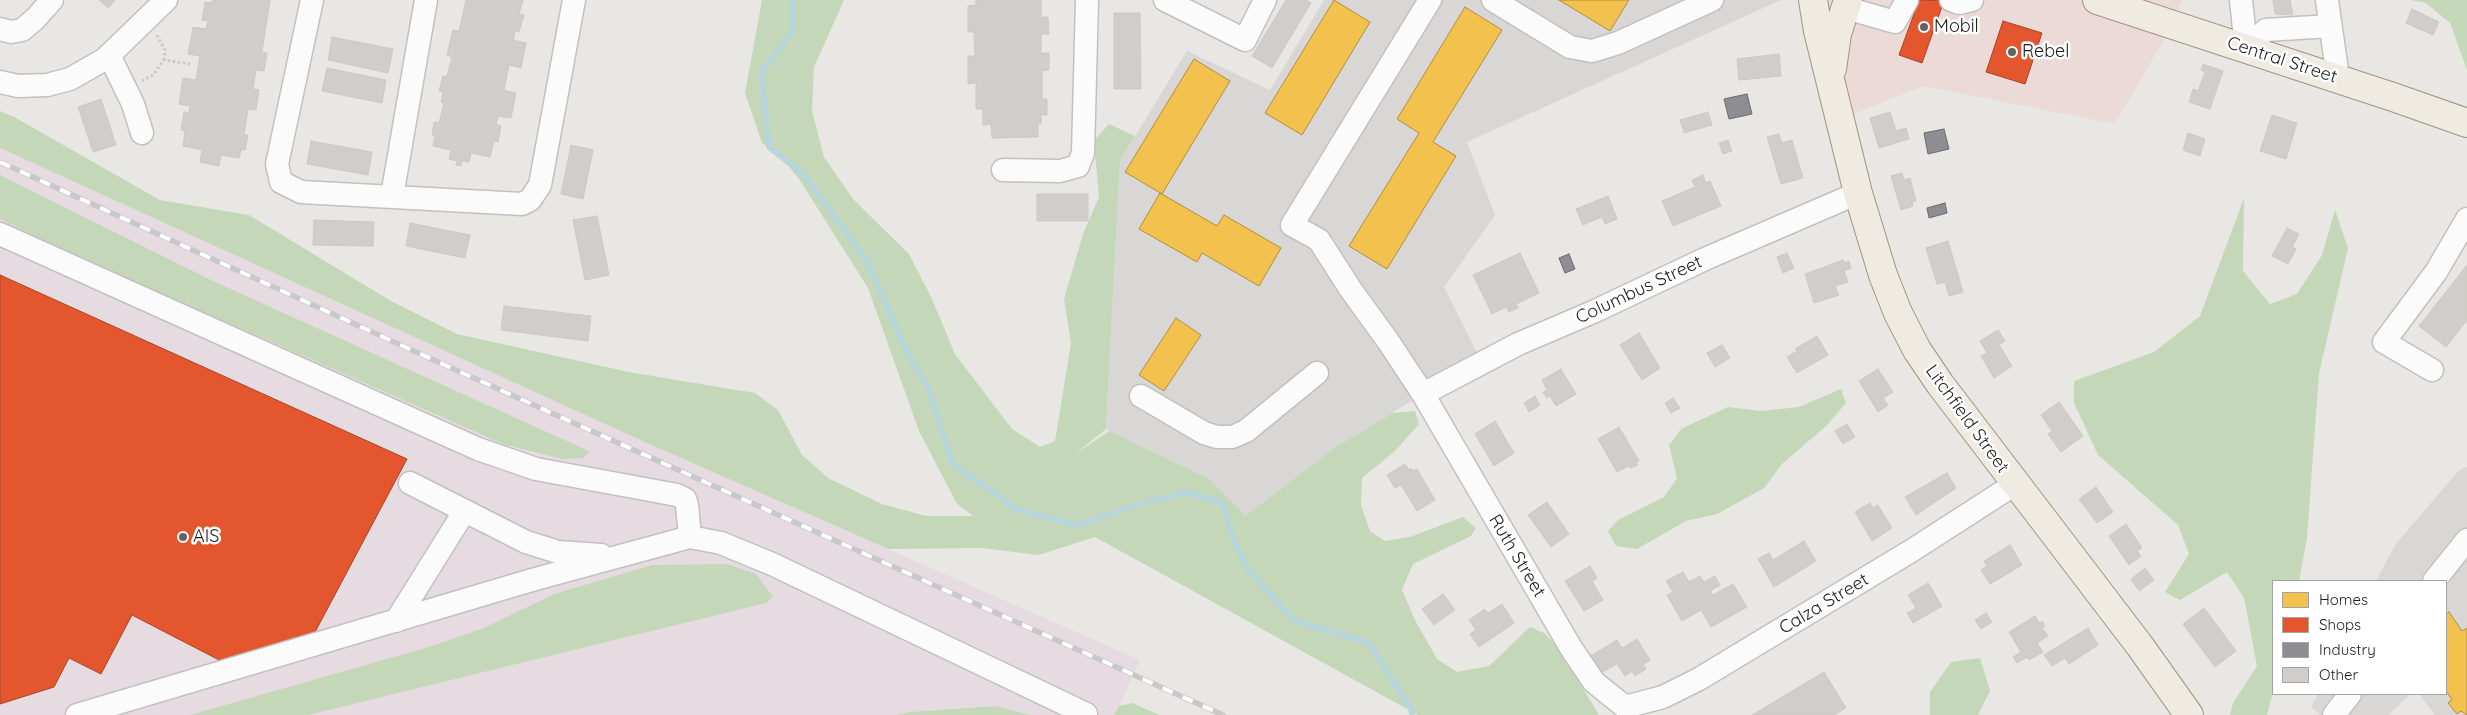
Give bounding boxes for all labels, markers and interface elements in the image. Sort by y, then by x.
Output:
place label: Mobil [1934,16,1979,38]
marker: Mobil [1918,21,1930,33]
street label: Central Street [2224,32,2340,88]
place label: Rebel [2022,41,2069,63]
marker: Rebel [2006,46,2018,58]
street label: Columbus Street [1572,251,1706,329]
street label: Litchfield Street [1921,361,2013,477]
street label: Ruth Street [1484,511,1550,601]
place label: AIS [193,526,219,548]
marker: AIS [177,531,189,543]
street label: Calza Street [1775,569,1873,639]
legend [2272,580,2447,695]
text: Homes [2319,590,2368,609]
text: Shops [2319,615,2361,634]
text: Industry [2319,640,2376,659]
text: Other [2319,665,2358,684]

